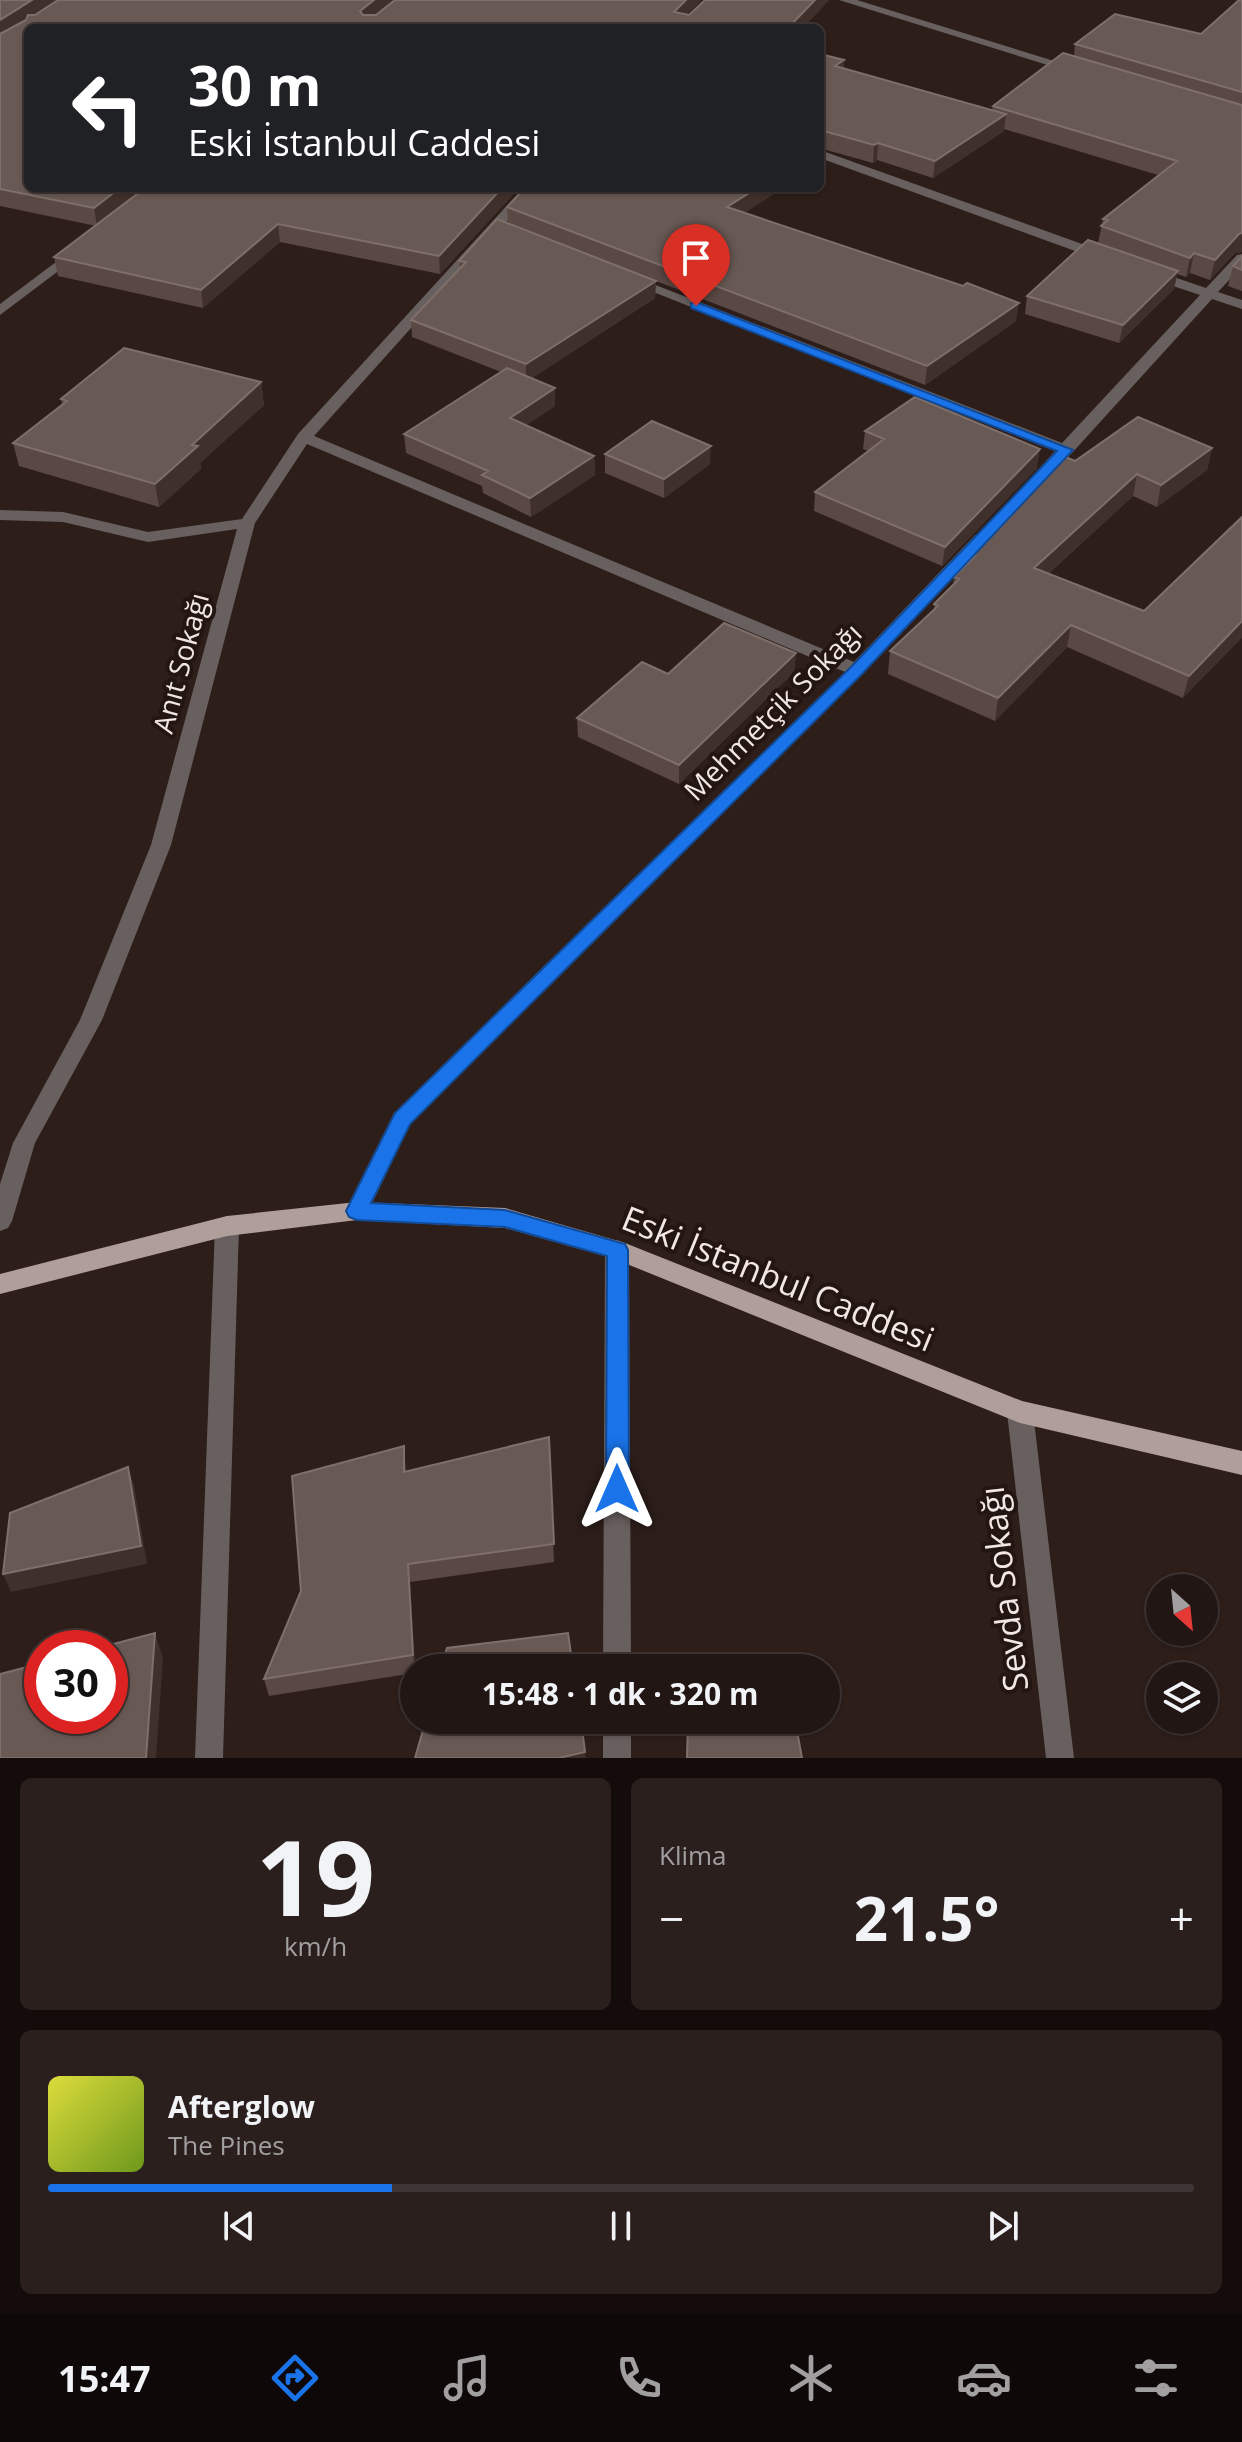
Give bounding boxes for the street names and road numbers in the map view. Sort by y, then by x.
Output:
street label: Anıt Sokağı [143,588,217,737]
street label: Mehmetçik Sokağı [675,614,869,808]
street label: Eski İstanbul Caddesi [615,1194,941,1362]
street label: Sevda Sokağı [968,1484,1038,1694]

